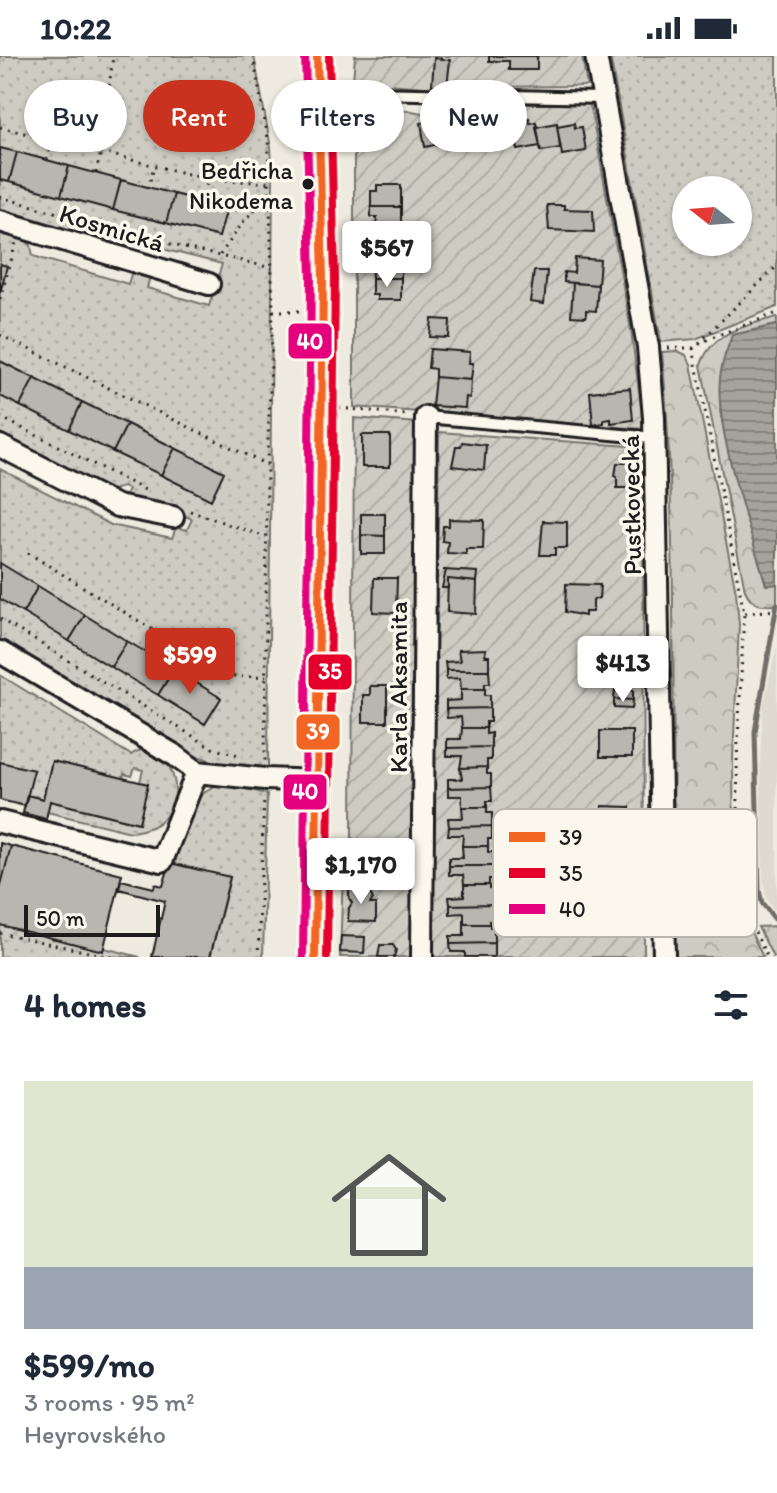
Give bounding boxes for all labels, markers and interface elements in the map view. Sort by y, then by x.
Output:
text: 10:22 [40,10,111,47]
chip: Buy [24,80,127,152]
chip: Rent [143,80,255,152]
chip: Filters [271,80,404,152]
chip: New [420,80,527,152]
place label: Bedřicha Nikodema [189,156,294,215]
marker: Bedřicha Nikodema [300,176,316,192]
north arrow [672,176,752,256]
map controls [672,176,752,256]
street label: Kosmická [56,197,169,259]
pin: $567 [340,221,434,289]
text: $567 [360,231,414,263]
line badge: 40 [287,322,333,360]
text: 40 [297,328,323,355]
street label: Pustkovecká [614,434,648,576]
street label: Karla Aksamita [382,601,414,773]
pin: $599 [143,628,237,696]
pin: $413 [576,636,670,704]
text: $599 [163,638,217,670]
text: $413 [595,646,651,678]
line badge: 35 [307,653,353,691]
text: 35 [318,658,342,685]
line badge: 39 [295,713,341,751]
text: 39 [306,718,330,745]
line badge: 40 [282,773,328,811]
text: 40 [292,778,318,805]
legend [493,809,757,937]
text: 39 [559,824,583,851]
pin: $1,170 [296,838,426,906]
text: $1,170 [325,848,397,880]
text: 35 [559,860,583,887]
text: 40 [559,896,586,923]
scale bar [24,901,160,937]
text: 50 m [36,905,85,932]
icon: filters [709,983,753,1027]
text: 4 homes [24,985,147,1026]
icon: home [317,1133,461,1277]
text: $599/mo [24,1345,155,1386]
text: 3 rooms · 95 m² [24,1386,195,1418]
text: Heyrovského [24,1418,166,1450]

